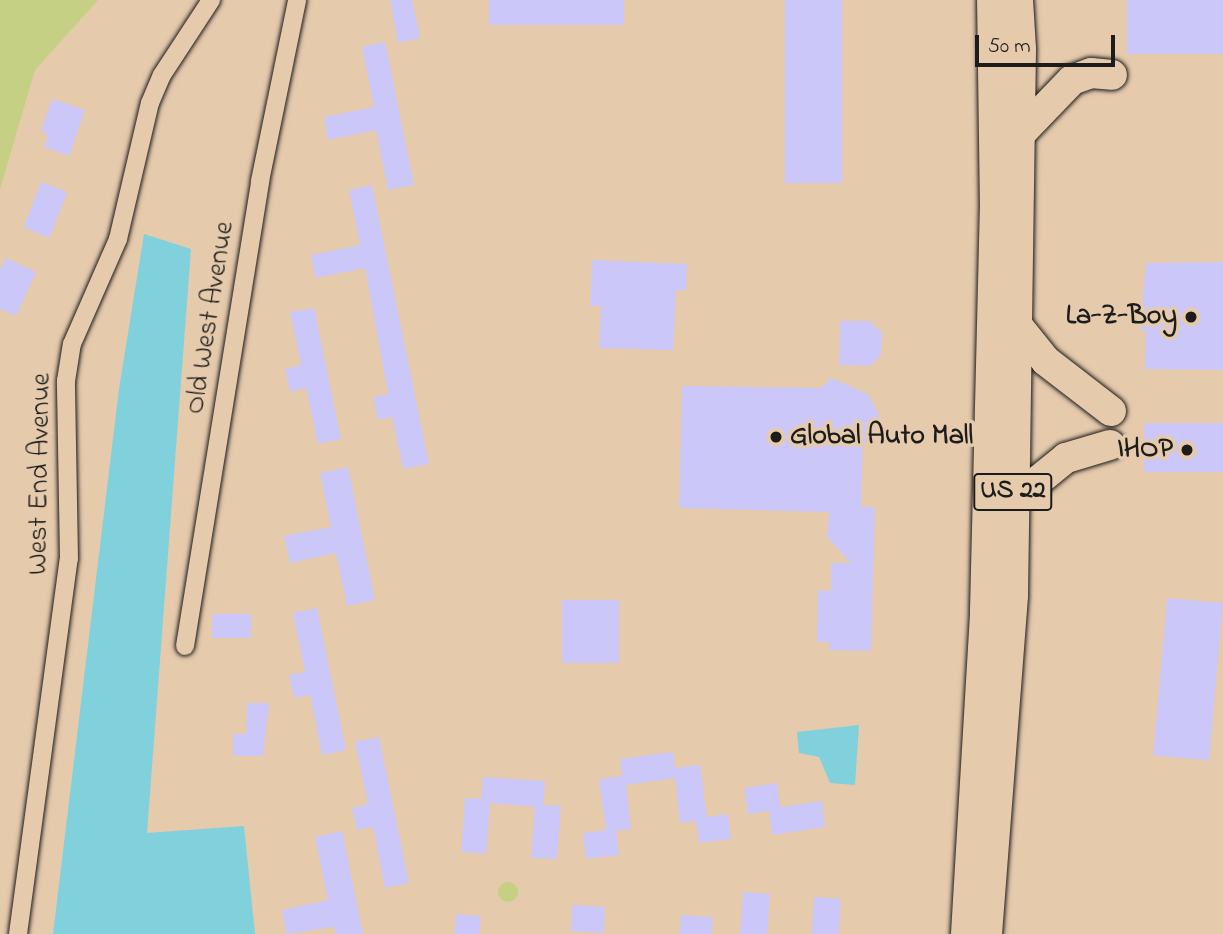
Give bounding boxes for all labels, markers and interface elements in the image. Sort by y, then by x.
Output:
scale bar [978,21,1118,65]
text: 50 m [988,32,1031,62]
street label: Old West Avenue [179,219,243,417]
place label: La-Z-Boy [1066,300,1177,334]
marker: La-Z-Boy [1183,309,1199,325]
street label: West End Avenue [22,373,60,575]
place label: Global Auto Mall [790,420,973,454]
marker: Global Auto Mall [768,429,784,445]
place label: IHOP [1117,433,1173,467]
marker: IHOP [1179,442,1195,458]
road number: US 22 [973,470,1053,514]

